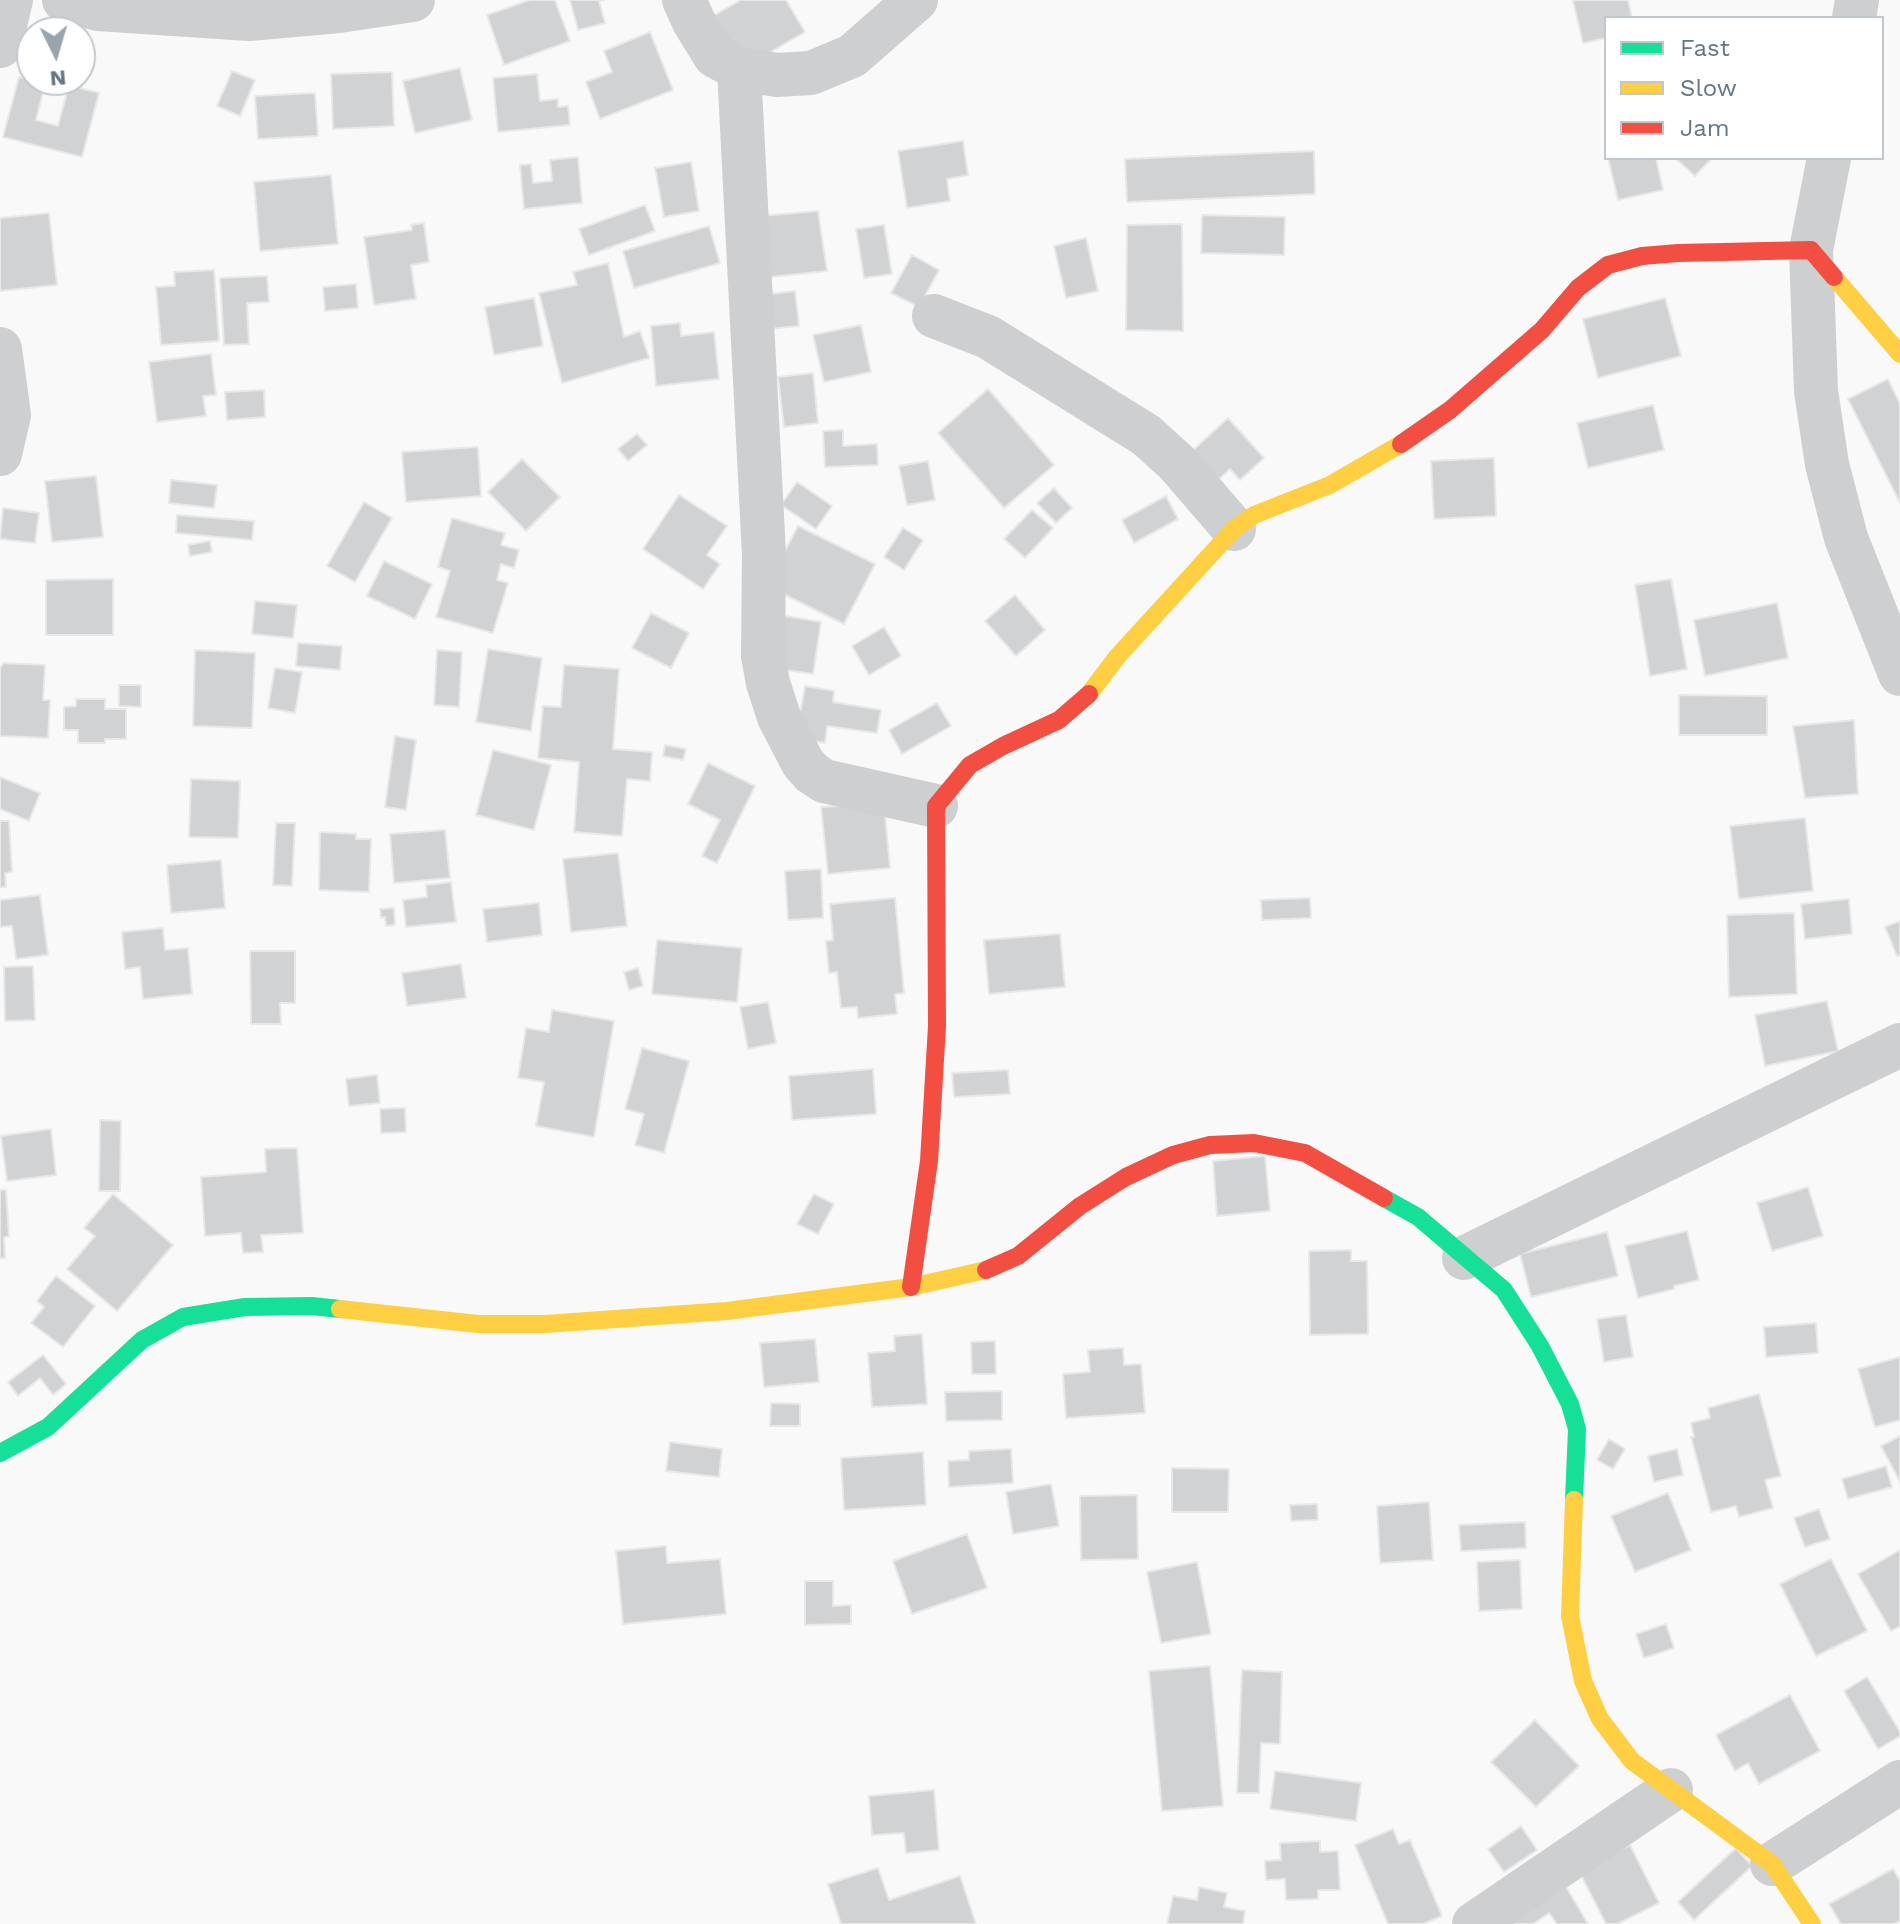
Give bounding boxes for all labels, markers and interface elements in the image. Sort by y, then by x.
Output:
north arrow [16,16,96,96]
legend [1604,16,1884,160]
text: Fast [1680,34,1730,62]
text: N [49,65,67,92]
text: Slow [1680,74,1737,102]
text: Jam [1680,114,1730,142]

